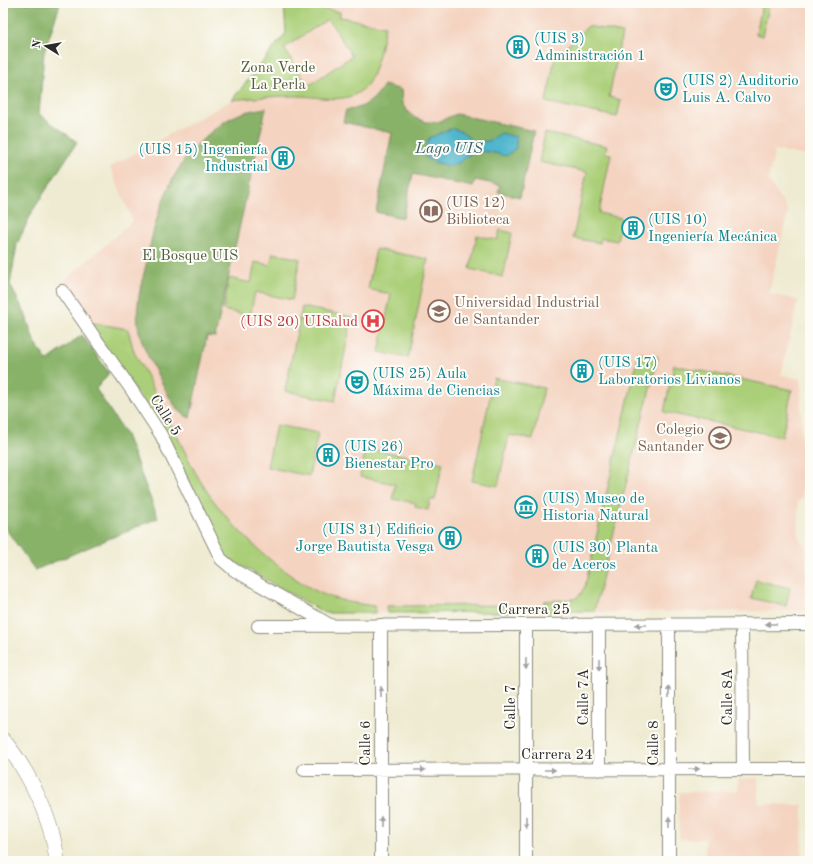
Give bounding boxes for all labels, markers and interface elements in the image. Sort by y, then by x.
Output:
north arrow [26,26,66,66]
place label: (UIS 3) Administración 1 [534,32,646,64]
building icon: (UIS 3) Administración 1 [505,34,531,60]
text: N [31,39,44,50]
park label: Zona Verde La Perla [241,61,316,93]
place label: (UIS 2) Auditorio Luis A. Calvo [682,74,799,106]
theatre icon: (UIS 2) Auditorio Luis A. Calvo [653,76,679,102]
water label: Lago UIS [414,141,484,157]
place label: (UIS 15) Ingeniería Industrial [139,143,269,175]
building icon: (UIS 15) Ingeniería Industrial [270,145,296,171]
place label: (UIS 12) Biblioteca [446,196,510,228]
library icon: (UIS 12) Biblioteca [418,198,444,224]
place label: (UIS 10) Ingeniería Mecánica [648,213,778,245]
building icon: (UIS 10) Ingeniería Mecánica [620,215,646,241]
park label: El Bosque UIS [142,249,238,264]
place label: Universidad Industrial de Santander [454,296,599,328]
school or university icon: Universidad Industrial de Santander [426,298,452,324]
hospital icon: (UIS 20) UISalud [360,308,386,334]
place label: (UIS 20) UISalud [240,315,358,330]
place label: (UIS 17) Laboratorios Livianos [598,356,741,388]
building icon: (UIS 17) Laboratorios Livianos [569,358,595,384]
place label: (UIS 25) Aula Máxima de Ciencias [372,367,500,399]
theatre icon: (UIS 25) Aula Máxima de Ciencias [344,369,370,395]
street label: Calle 5 [146,393,183,439]
place label: Colegio Santander [638,423,704,455]
school or university icon: Colegio Santander [707,425,733,451]
place label: (UIS 26) Bienestar Pro [344,440,434,472]
building icon: (UIS 26) Bienestar Pro [315,442,341,468]
place label: (UIS) Museo de Historia Natural [542,492,649,524]
museum icon: (UIS) Museo de Historia Natural [513,494,539,520]
place label: (UIS 31) Edificio Jorge Bautista Vesga [296,523,435,555]
building icon: (UIS 31) Edificio Jorge Bautista Vesga [437,525,463,551]
place label: (UIS 30) Planta de Aceros [552,541,659,573]
building icon: (UIS 30) Planta de Aceros [524,543,550,569]
street label: Carrera 25 [498,603,570,618]
one-way arrow [635,621,647,628]
one-way arrow [764,621,777,627]
one-way arrow [523,658,529,671]
one-way arrow [596,658,602,671]
street label: Calle 7A [577,668,592,725]
street label: Calle 8A [721,668,736,725]
street label: Calle 7 [504,684,519,730]
one-way arrow [378,685,384,698]
one-way arrow [666,685,672,698]
street label: Calle 6 [359,720,374,766]
street label: Calle 8 [647,720,662,766]
street label: Carrera 24 [521,748,593,763]
one-way arrow [688,766,701,772]
one-way arrow [414,767,427,773]
one-way arrow [544,767,557,773]
one-way arrow [378,815,384,828]
one-way arrow [666,815,672,828]
one-way arrow [523,816,529,829]

